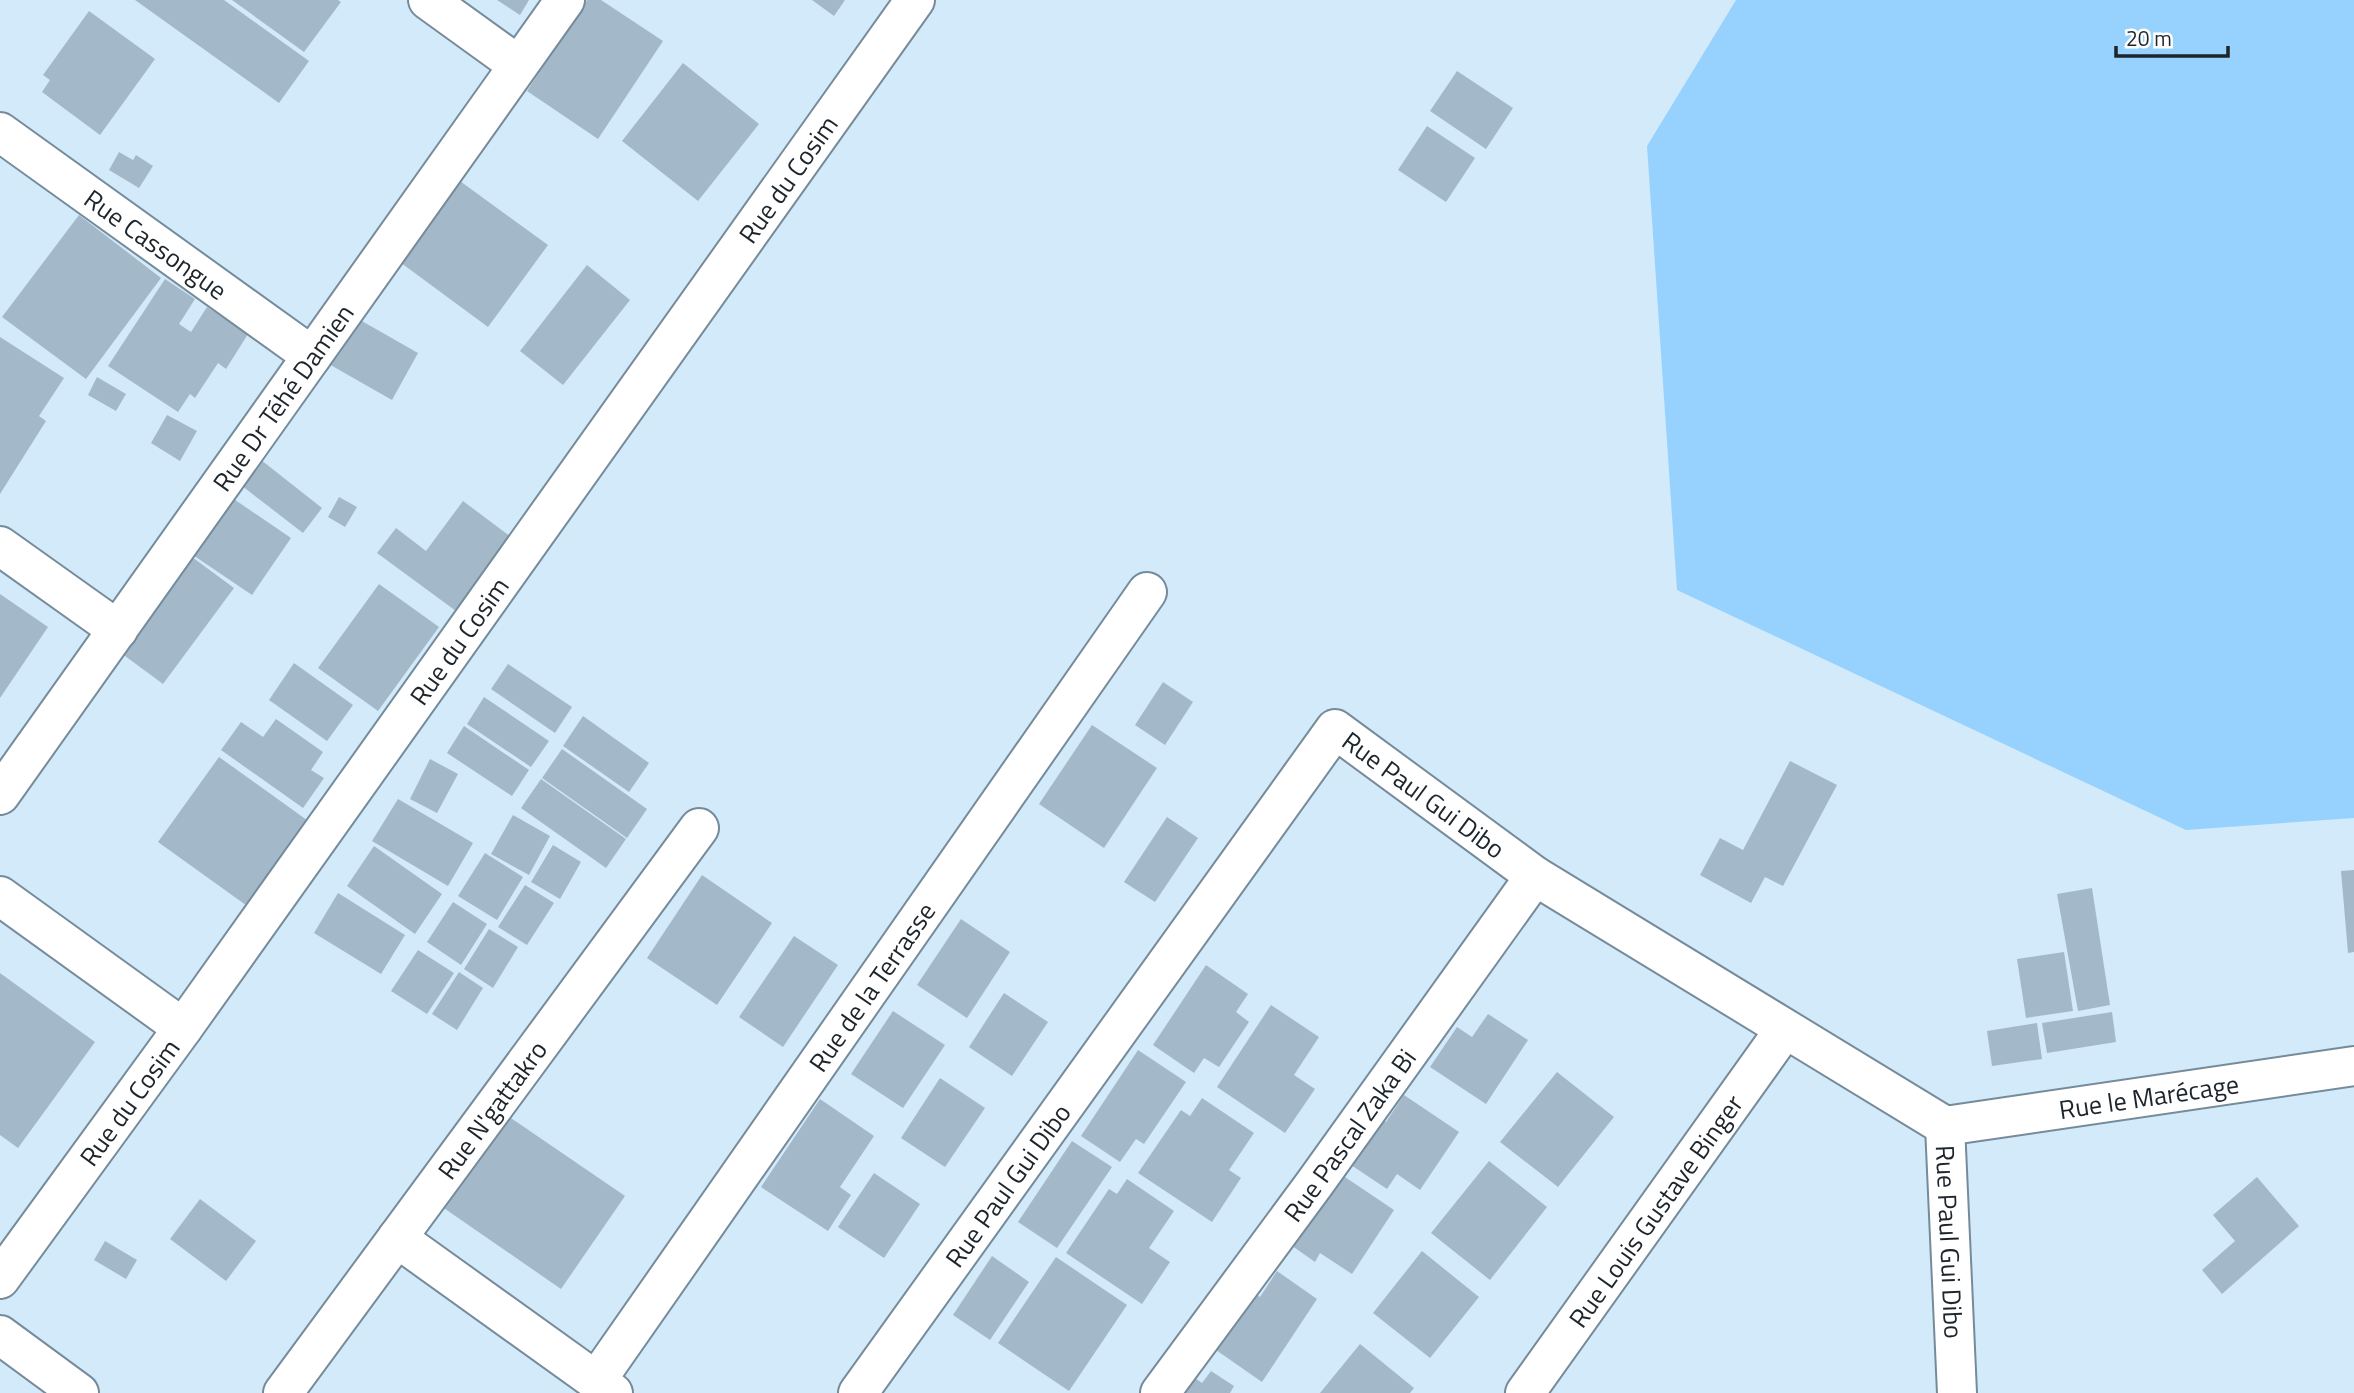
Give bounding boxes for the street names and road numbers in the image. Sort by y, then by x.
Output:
street label: Rue du Cosim [728,107,847,251]
street label: Rue Cassongue [76,179,236,309]
street label: Rue Dr Téhé Damien [203,296,363,499]
street label: Rue du Cosim [400,569,518,713]
street label: Rue Paul Gui Dibo [1334,721,1514,867]
street label: Rue de la Terrasse [798,894,944,1079]
street label: Rue du Cosim [69,1030,189,1174]
street label: Rue N'gattakro [427,1032,556,1187]
street label: Rue Pascal Zaka Bi [1273,1040,1425,1230]
street label: Rue le Marécage [2056,1064,2241,1129]
street label: Rue Louis Gustave Binger [1558,1086,1752,1335]
street label: Rue Paul Gui Dibo [935,1095,1080,1275]
street label: Rue Paul Gui Dibo [1926,1144,1974,1340]

